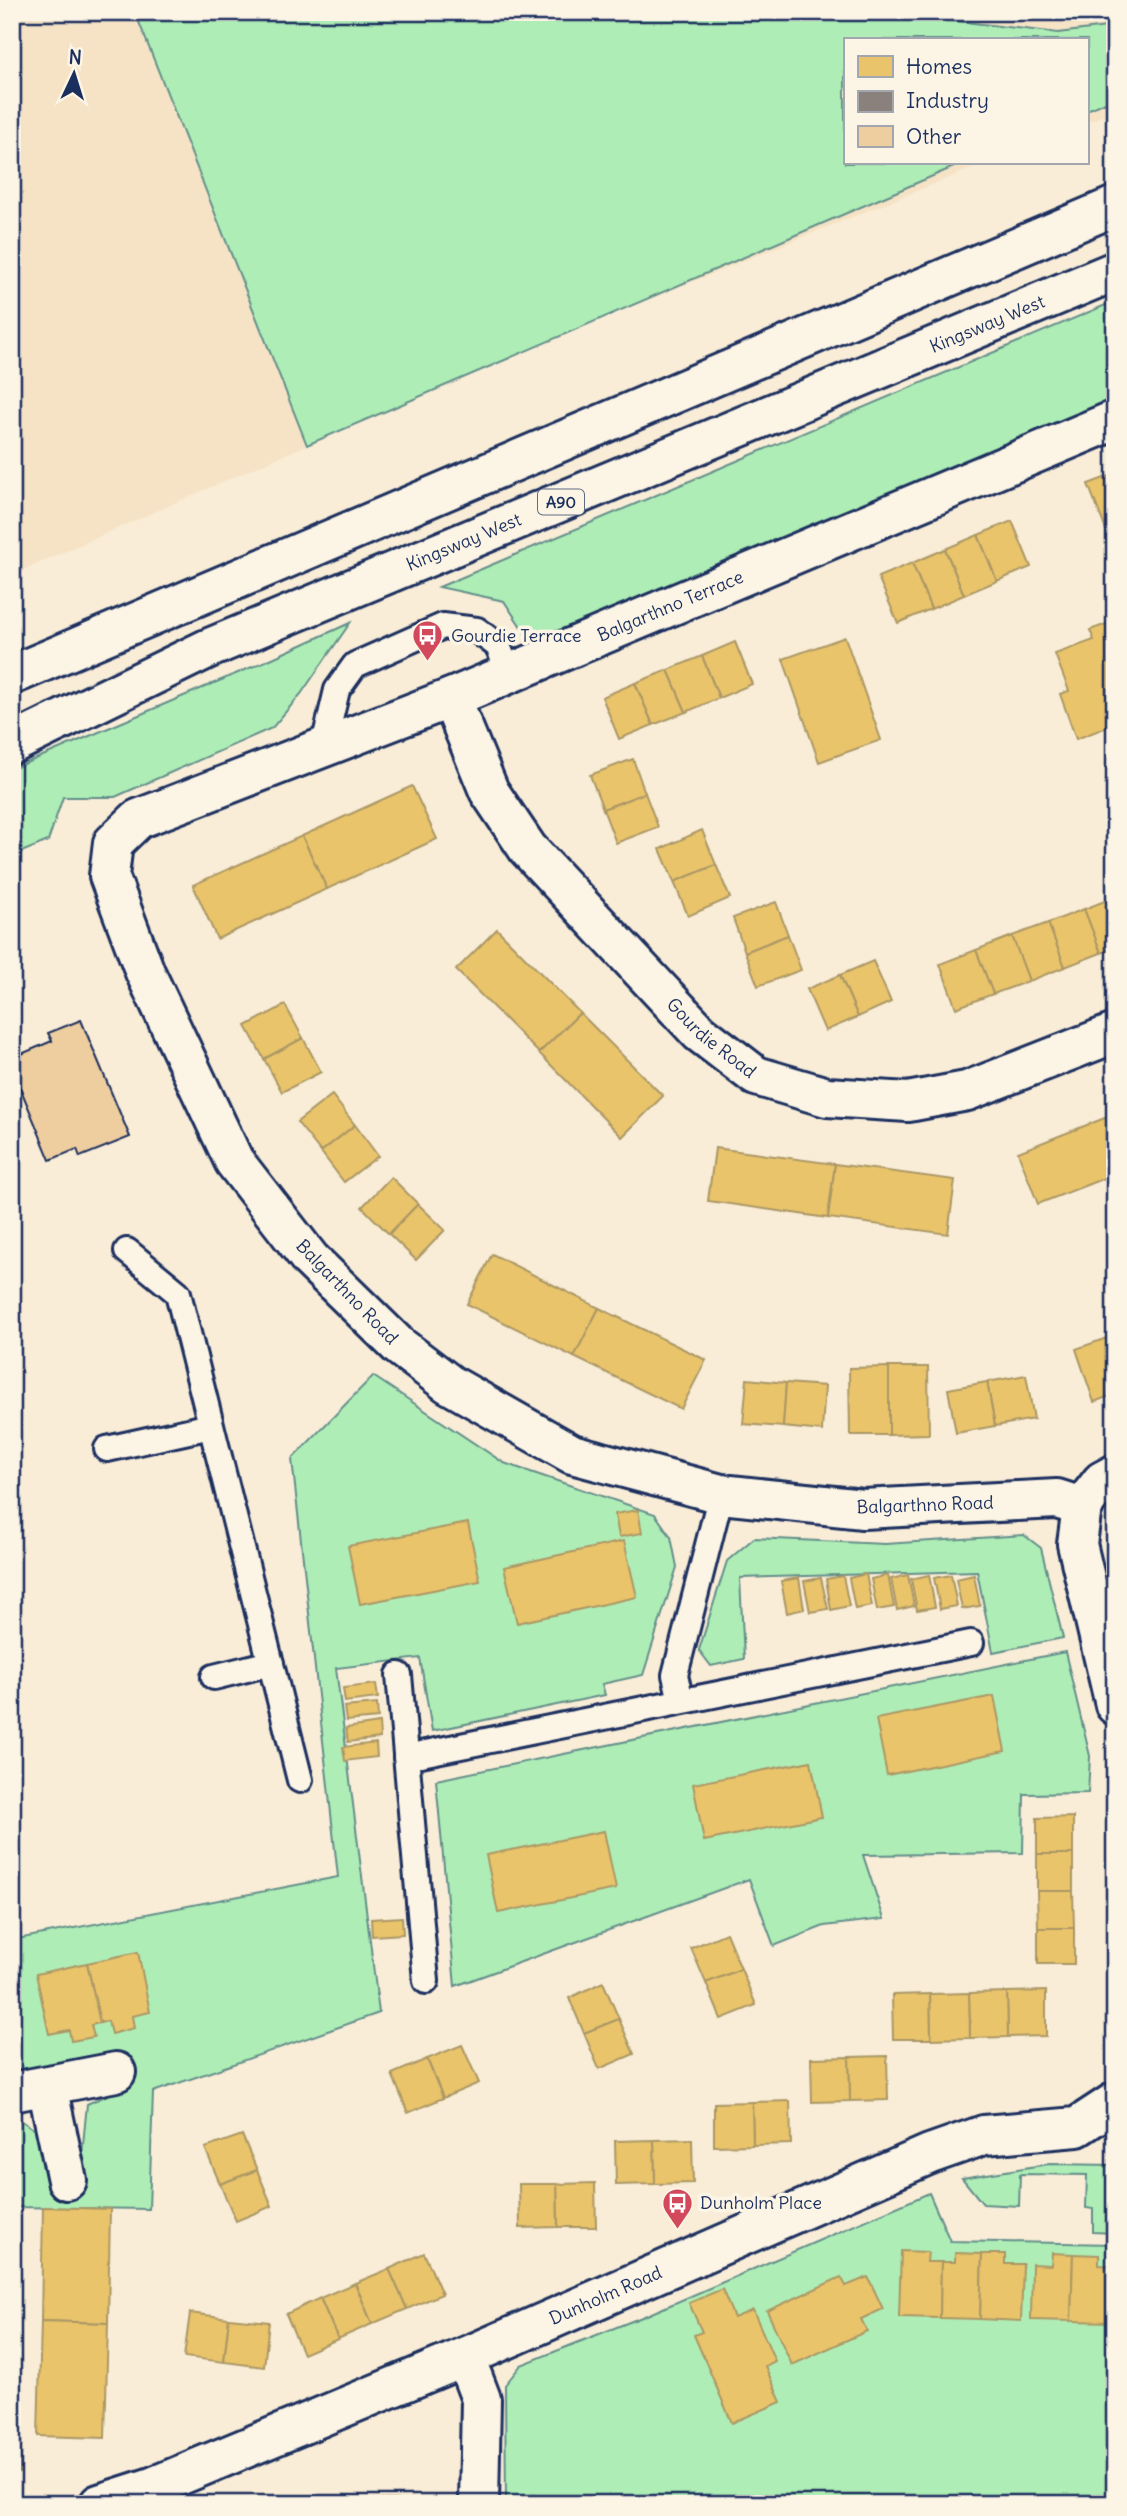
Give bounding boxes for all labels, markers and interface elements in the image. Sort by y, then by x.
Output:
north arrow [38,38,108,108]
legend [844,38,1088,164]
text: N [68,45,83,69]
text: Homes [906,53,972,80]
text: Industry [906,87,989,114]
text: Other [906,123,962,150]
street label: Kingsway West [926,290,1048,358]
road number: A90 [538,489,584,514]
street label: Kingsway West [403,508,524,576]
street label: Balgarthno Terrace [594,565,747,647]
bus stop icon: Gourdie Terrace [411,619,445,663]
place label: Gourdie Terrace [451,624,581,647]
street label: Gourdie Road [662,993,761,1083]
street label: Balgarthno Road [291,1234,404,1349]
street label: Balgarthno Road [856,1491,994,1518]
bus stop icon: Dunholm Place [660,2186,694,2230]
place label: Dunholm Place [700,2191,822,2214]
street label: Dunholm Road [546,2260,666,2330]

